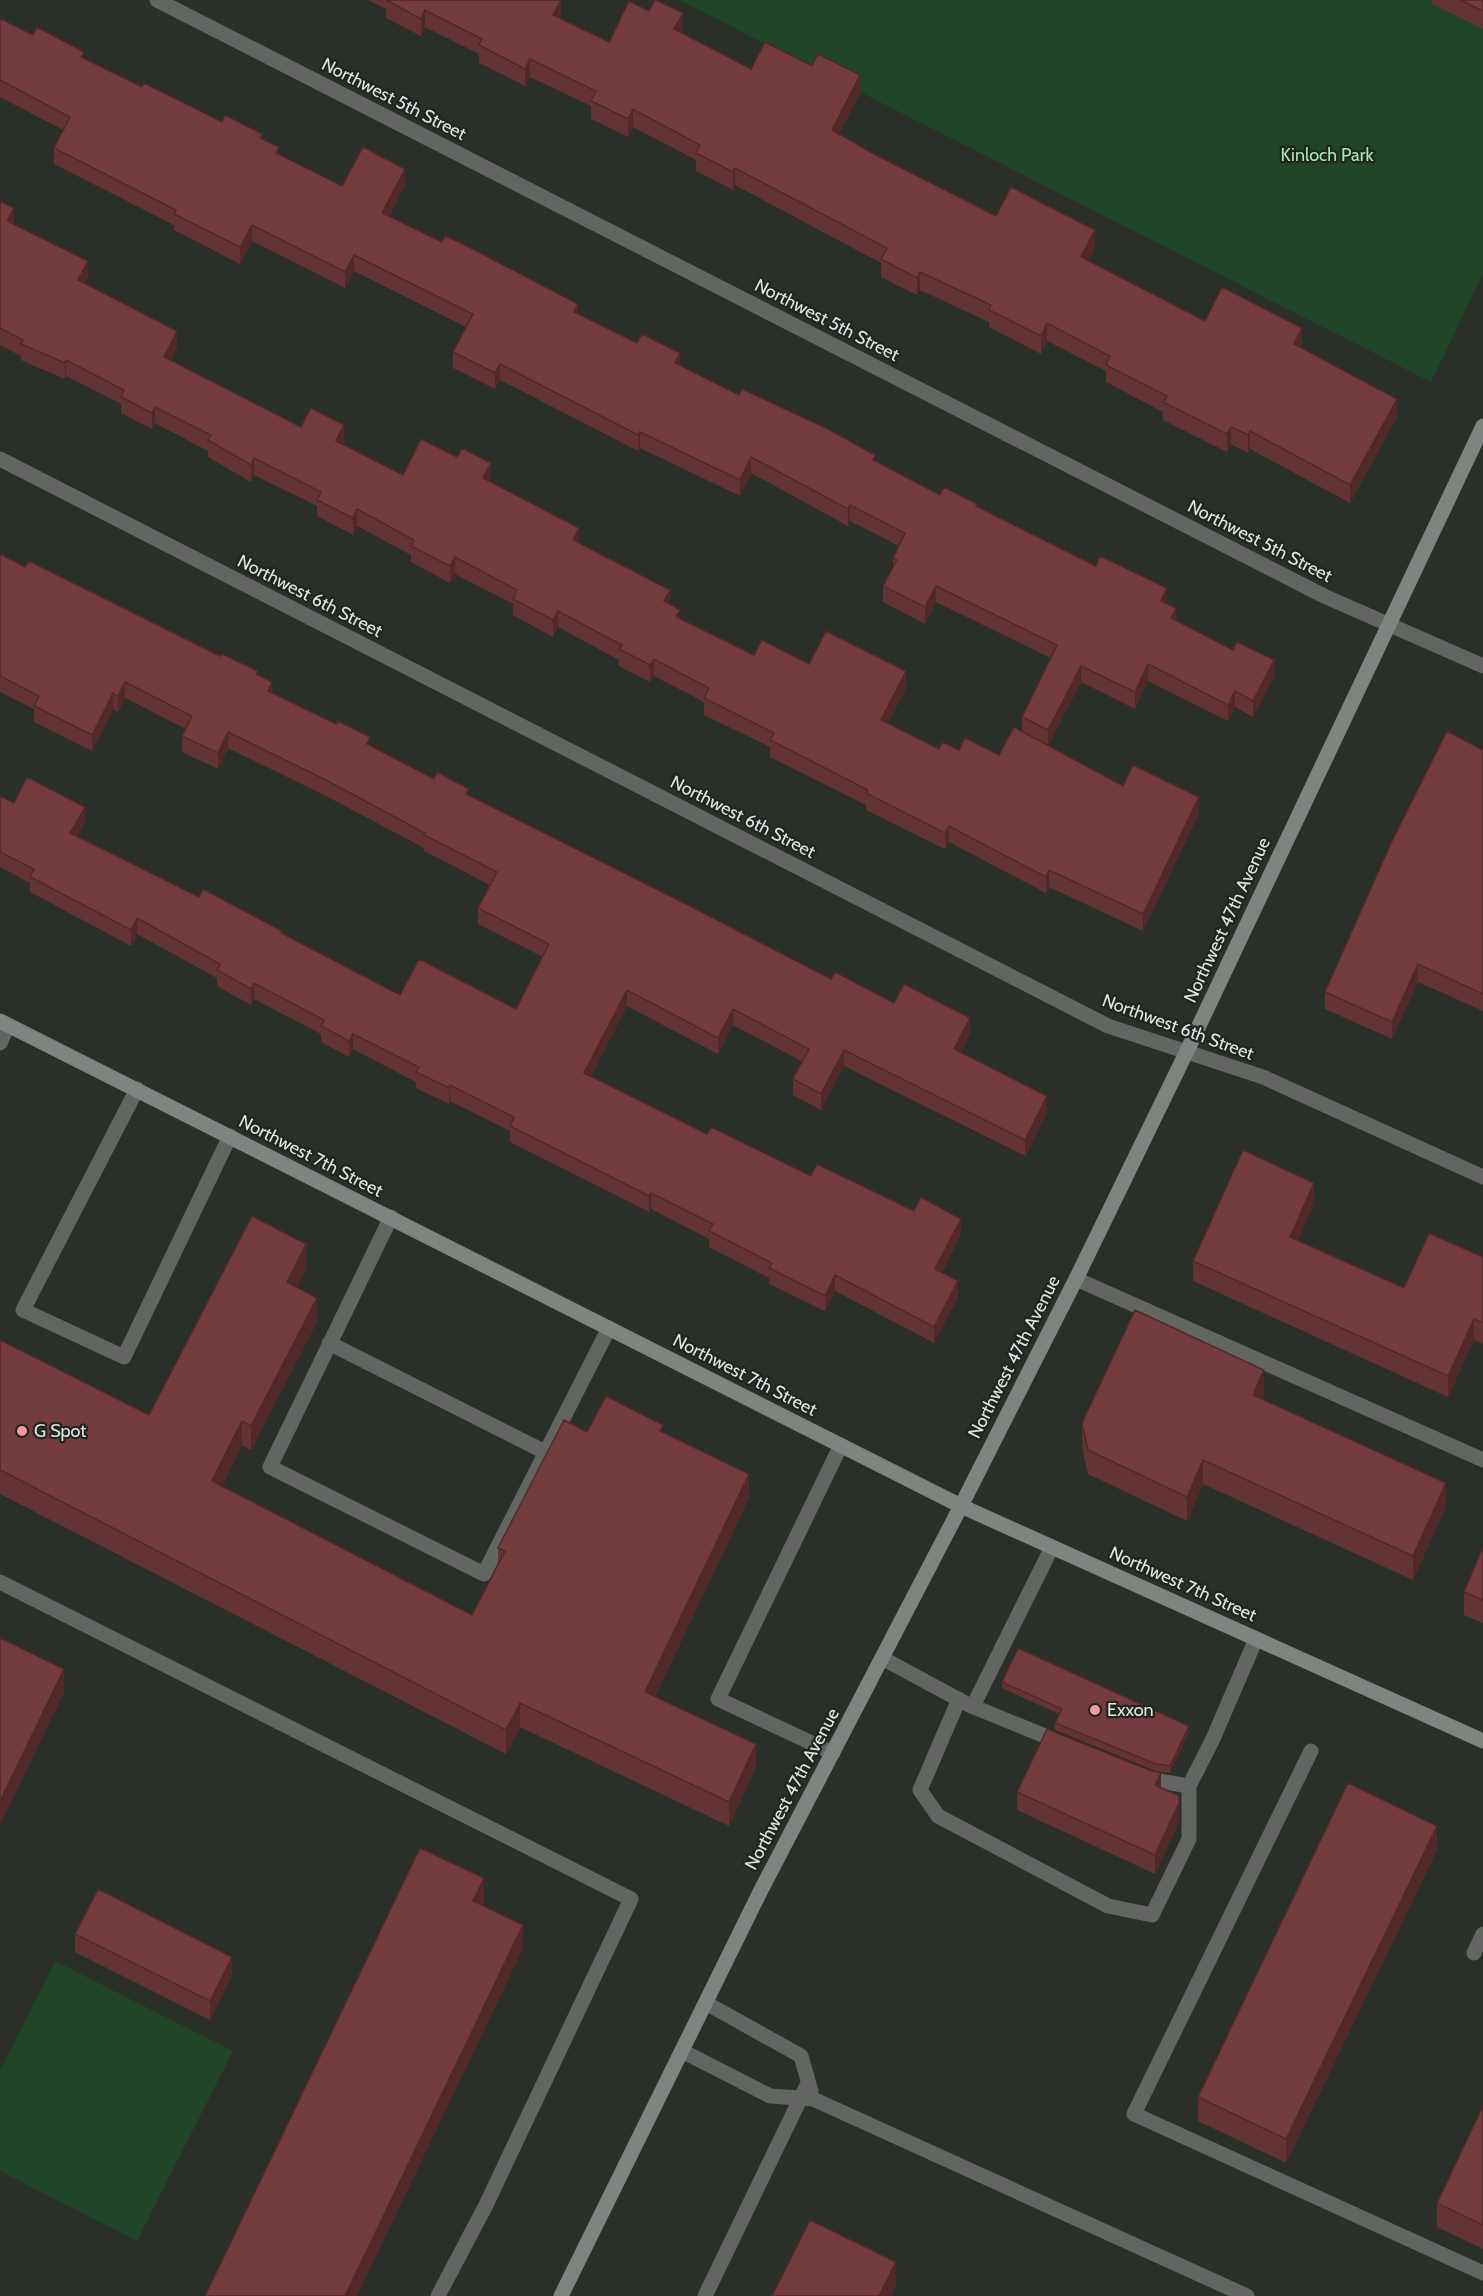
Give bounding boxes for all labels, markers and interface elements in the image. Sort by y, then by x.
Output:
street label: Northwest 5th Street [318,53,470,145]
park label: Kinloch Park [1281,144,1374,166]
street label: Northwest 5th Street [751,274,903,366]
street label: Northwest 5th Street [1184,495,1336,587]
street label: Northwest 6th Street [234,550,386,642]
street label: Northwest 6th Street [667,771,819,863]
street label: Northwest 47th Avenue [1179,834,1275,1006]
street label: Northwest 6th Street [1099,989,1257,1065]
street label: Northwest 7th Street [235,1110,387,1202]
street label: Northwest 47th Avenue [963,1272,1065,1442]
street label: Northwest 7th Street [669,1329,821,1421]
place label: G Spot [34,1420,86,1442]
marker: G Spot [15,1424,29,1438]
street label: Northwest 7th Street [1106,1542,1260,1626]
place label: Exxon [1107,1699,1154,1721]
marker: Exxon [1088,1703,1102,1717]
street label: Northwest 47th Avenue [740,1704,844,1874]

